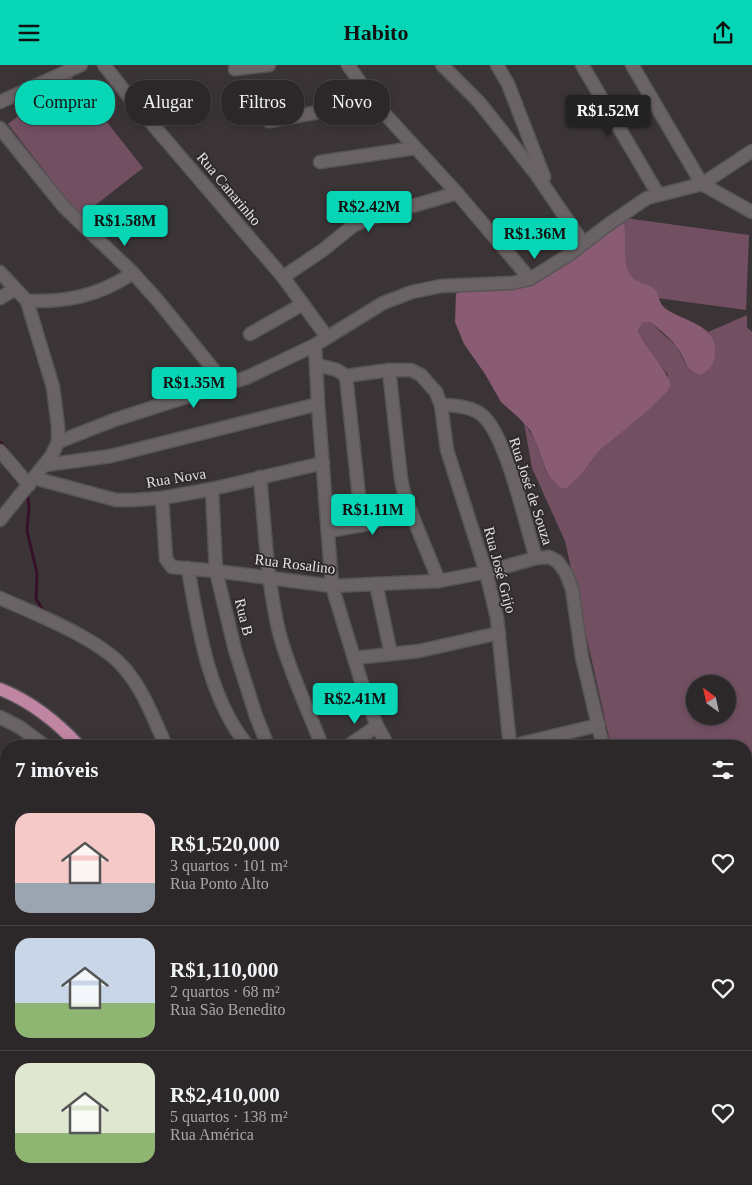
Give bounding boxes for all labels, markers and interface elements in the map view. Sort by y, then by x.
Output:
icon: menu [15,19,43,47]
icon: share [709,19,737,47]
text: Habito [344,20,408,45]
chip: Comprar [15,80,115,125]
chip: Alugar [125,80,211,125]
chip: Filtros [221,80,304,125]
chip: Novo [314,80,390,125]
pin: R$1.52M [562,95,654,137]
text: R$1.52M [577,102,639,119]
street label: Rua Canarinho [194,149,264,229]
pin: R$2.42M [323,191,415,233]
text: R$2.42M [338,198,400,215]
pin: R$1.58M [79,205,171,247]
text: R$1.58M [94,212,156,229]
pin: R$1.36M [489,217,581,260]
text: R$1.36M [504,225,566,242]
pin: R$1.35M [148,367,240,409]
text: R$1.35M [163,374,225,391]
street label: Rua José de Souza [506,435,556,547]
street label: Rua Nova [145,465,207,491]
pin: R$1.11M [327,493,419,536]
text: R$1.11M [342,501,404,518]
street label: Rua José Grijo [481,525,519,615]
street label: Rua Rosalino [254,551,336,577]
street label: Rua B [232,597,256,637]
north arrow [686,675,736,725]
map controls [686,675,736,725]
pin: R$2.41M [309,683,401,725]
text: R$2.41M [324,690,386,707]
icon: filters [709,756,737,784]
text: 7 imóveis [15,758,98,782]
text: R$1,520,000 [170,832,280,856]
icon: home [55,833,115,893]
icon: heart [709,849,737,877]
text: 3 quartos · 101 m² [170,857,288,874]
text: Rua Ponto Alto [170,875,269,892]
icon: home [55,958,115,1018]
text: R$1,110,000 [170,958,279,982]
icon: heart [709,974,737,1002]
text: 2 quartos · 68 m² [170,983,280,1000]
text: Rua São Benedito [170,1001,286,1018]
icon: home [55,1083,115,1143]
text: R$2,410,000 [170,1083,280,1107]
icon: heart [709,1099,737,1127]
text: 5 quartos · 138 m² [170,1108,288,1125]
text: Rua América [170,1126,254,1143]

